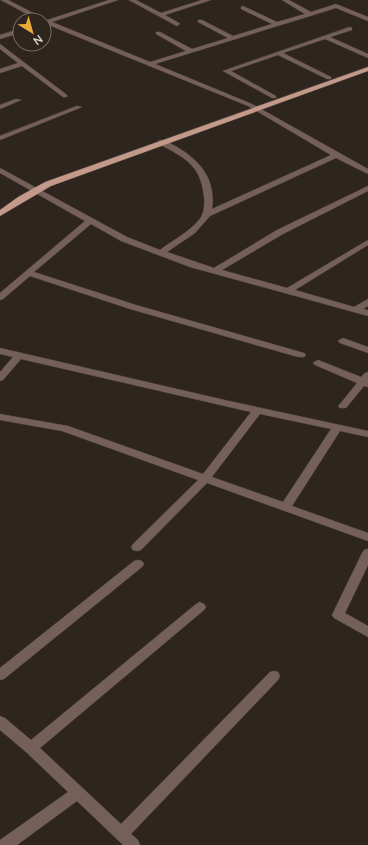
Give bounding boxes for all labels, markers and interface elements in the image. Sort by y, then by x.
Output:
north arrow [12,12,52,52]
text: N [31,33,46,48]

